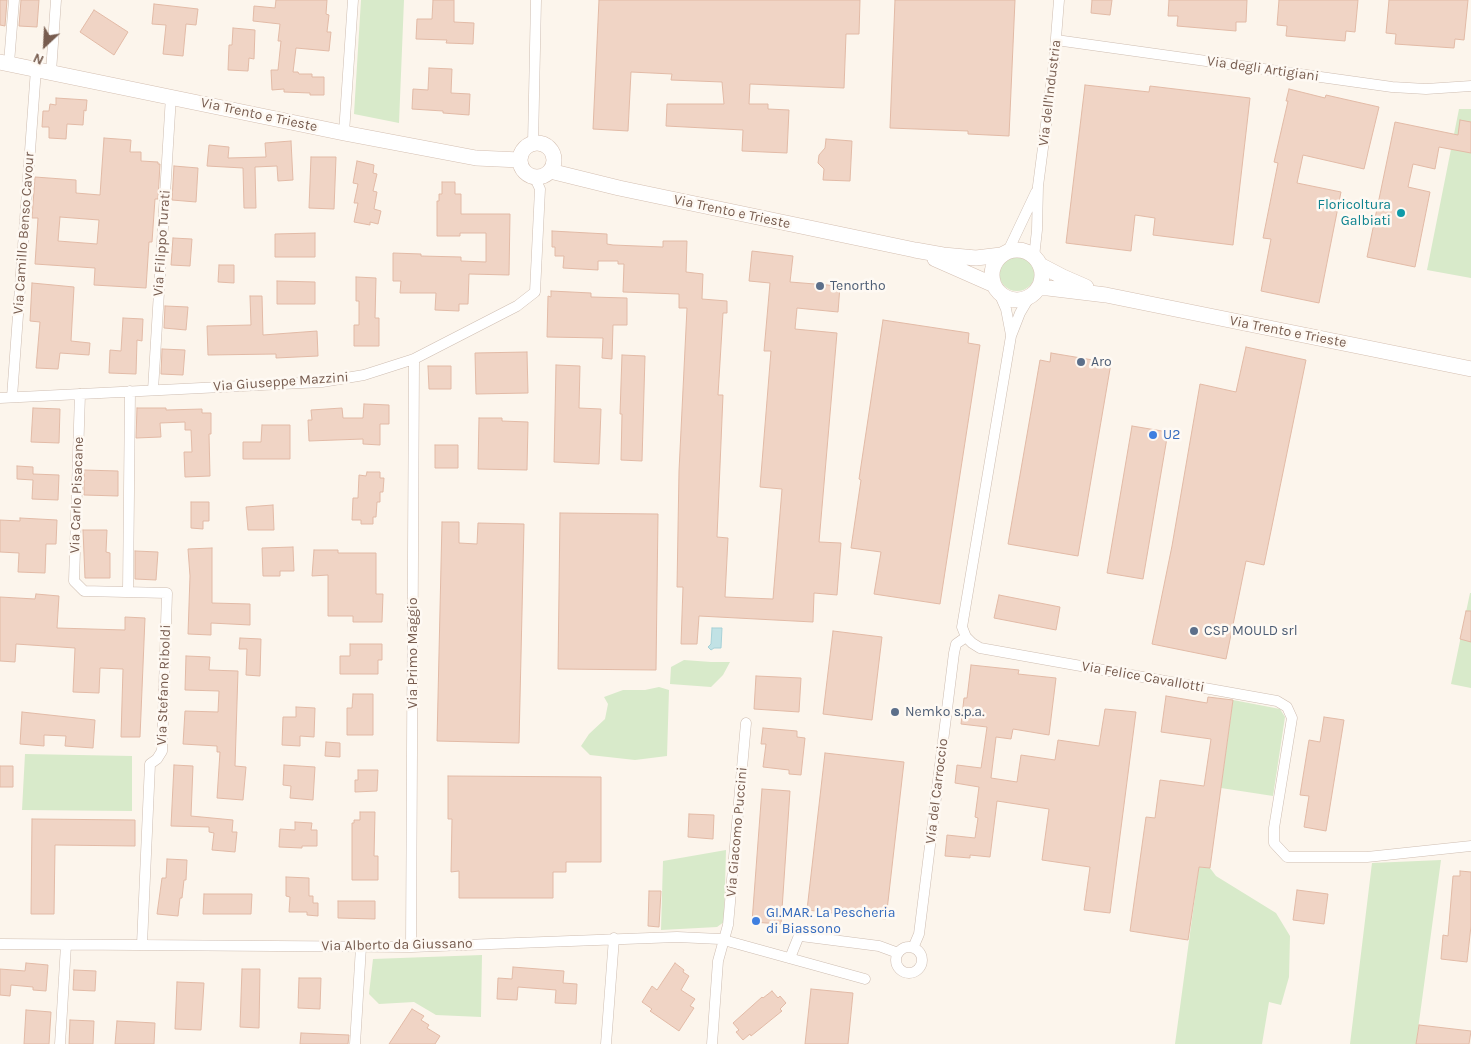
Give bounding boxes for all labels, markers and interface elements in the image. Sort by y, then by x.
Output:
north arrow [20,20,70,70]
street label: Via dell'Industria [1035,39,1065,147]
text: N [30,49,47,69]
street label: Via degli Artigiani [1206,53,1320,85]
street label: Via Trento e Trieste [199,94,319,136]
street label: Via Camillo Benso Cavour [10,151,38,315]
street label: Via Filippo Turati [150,189,174,297]
street label: Via Trento e Trieste [672,191,792,233]
place label: Floricoltura Galbiati [1318,197,1391,230]
marker: Floricoltura Galbiati [1395,207,1407,219]
place label: Tenortho [830,278,886,294]
marker: Tenortho [814,280,826,292]
street label: Via Trento e Trieste [1228,312,1348,352]
place label: Aro [1091,354,1112,370]
marker: Aro [1075,356,1087,368]
street label: Via Giuseppe Mazzini [213,369,349,395]
place label: U2 [1163,427,1180,443]
marker: U2 [1147,429,1159,441]
street label: Via Carlo Pisacane [67,436,87,554]
street label: Via Primo Maggio [405,597,421,709]
place label: CSP MOULD srl [1204,623,1298,639]
street label: Via Stefano Riboldi [153,624,175,746]
marker: CSP MOULD srl [1188,625,1200,637]
street label: Via Felice Cavallotti [1080,658,1206,696]
place label: Nemko s.p.a. [905,704,984,720]
marker: Nemko s.p.a. [889,706,901,718]
street label: Via del Carroccio [922,737,952,845]
street label: Via Giacomo Puccini [723,766,751,898]
place label: GI.MAR. La Pescheria di Biassono [766,905,895,938]
marker: GI.MAR. La Pescheria di Biassono [750,915,762,927]
street label: Via Alberto da Giussano [321,935,473,955]

